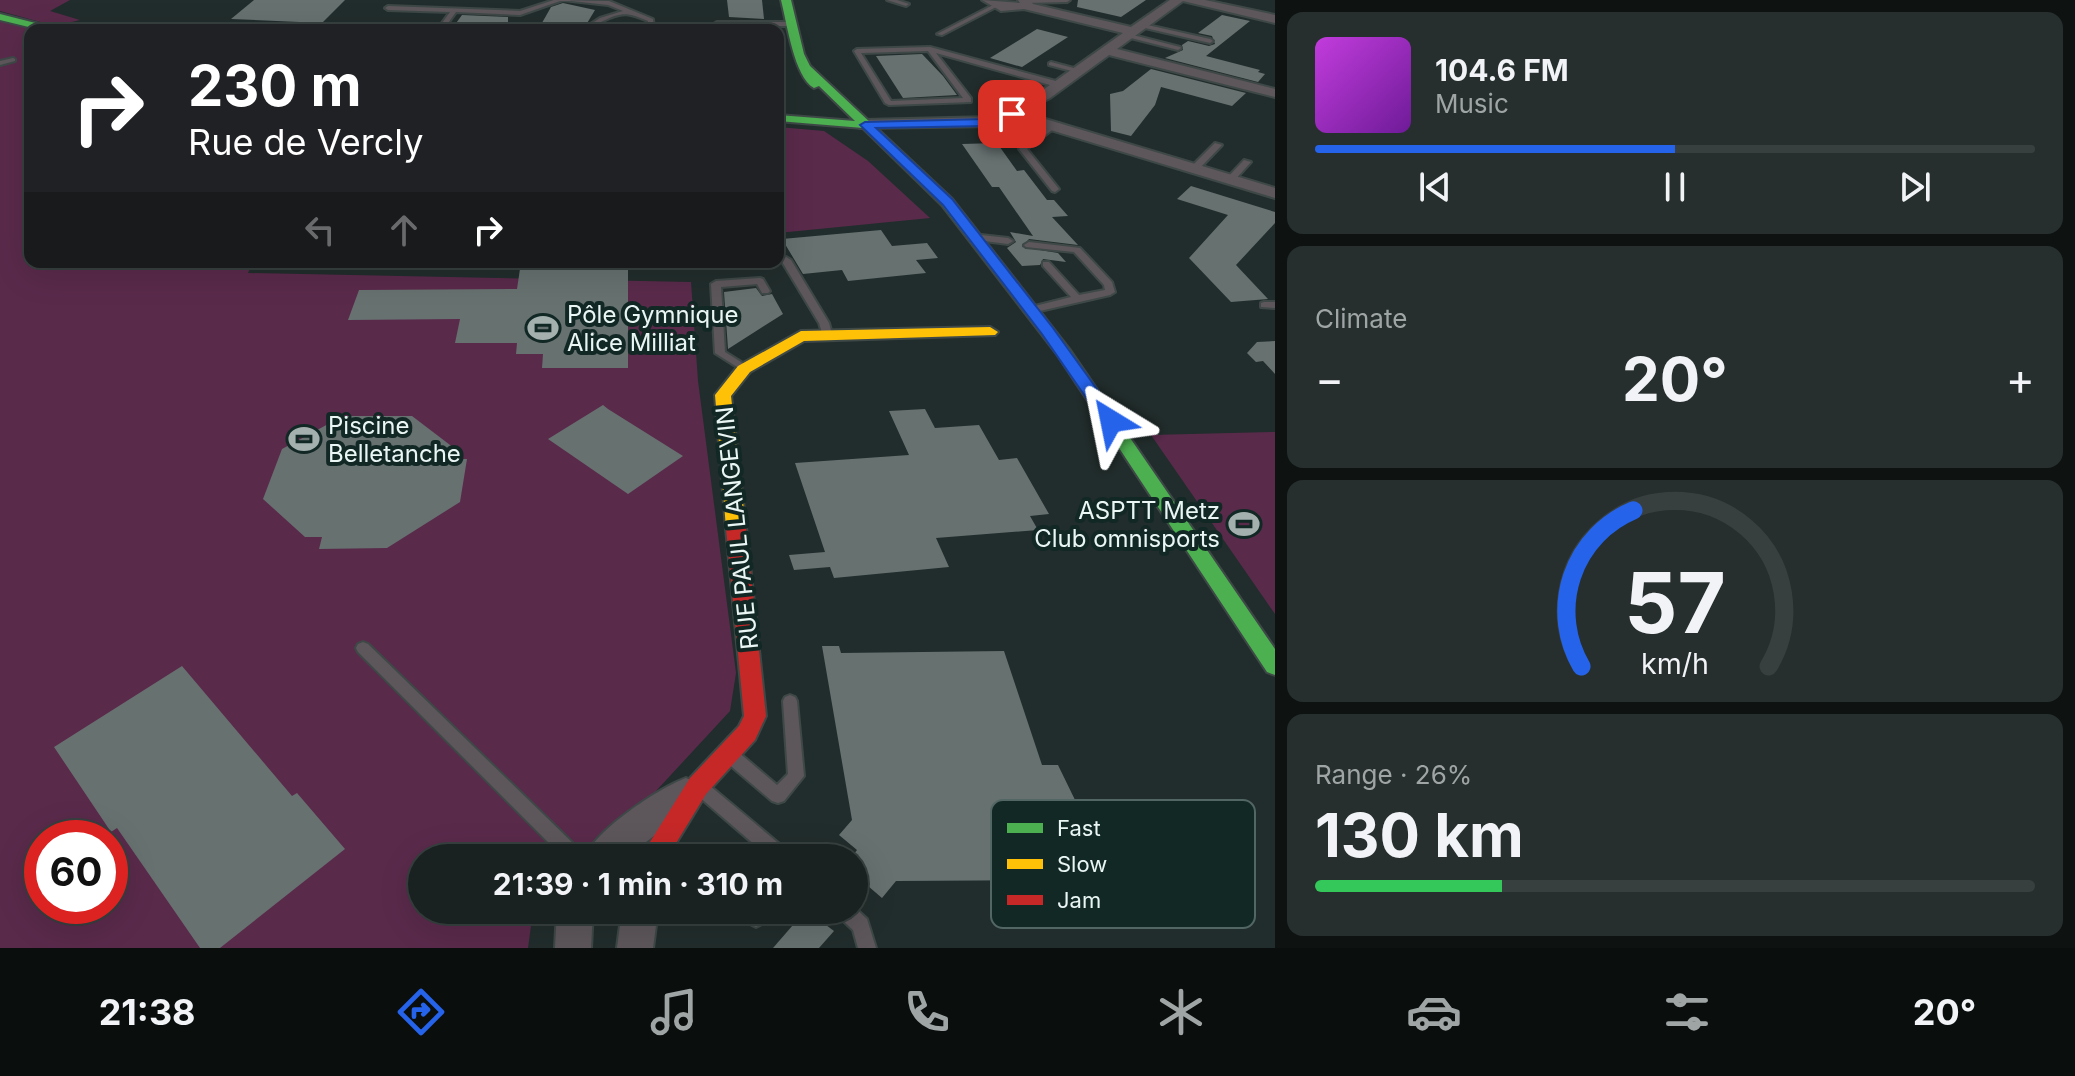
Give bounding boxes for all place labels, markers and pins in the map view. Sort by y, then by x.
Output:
pin [978,80,1046,148]
place label: Pôle Gymnique Alice Milliat [567,300,738,357]
sports icon: Pôle Gymnique Alice Milliat [526,311,560,345]
place label: Piscine Belletanche [328,411,461,468]
sports icon: Piscine Belletanche [287,422,321,456]
place label: ASPTT Metz Club omnisports [1034,496,1220,553]
sports icon: ASPTT Metz Club omnisports [1227,507,1261,541]

